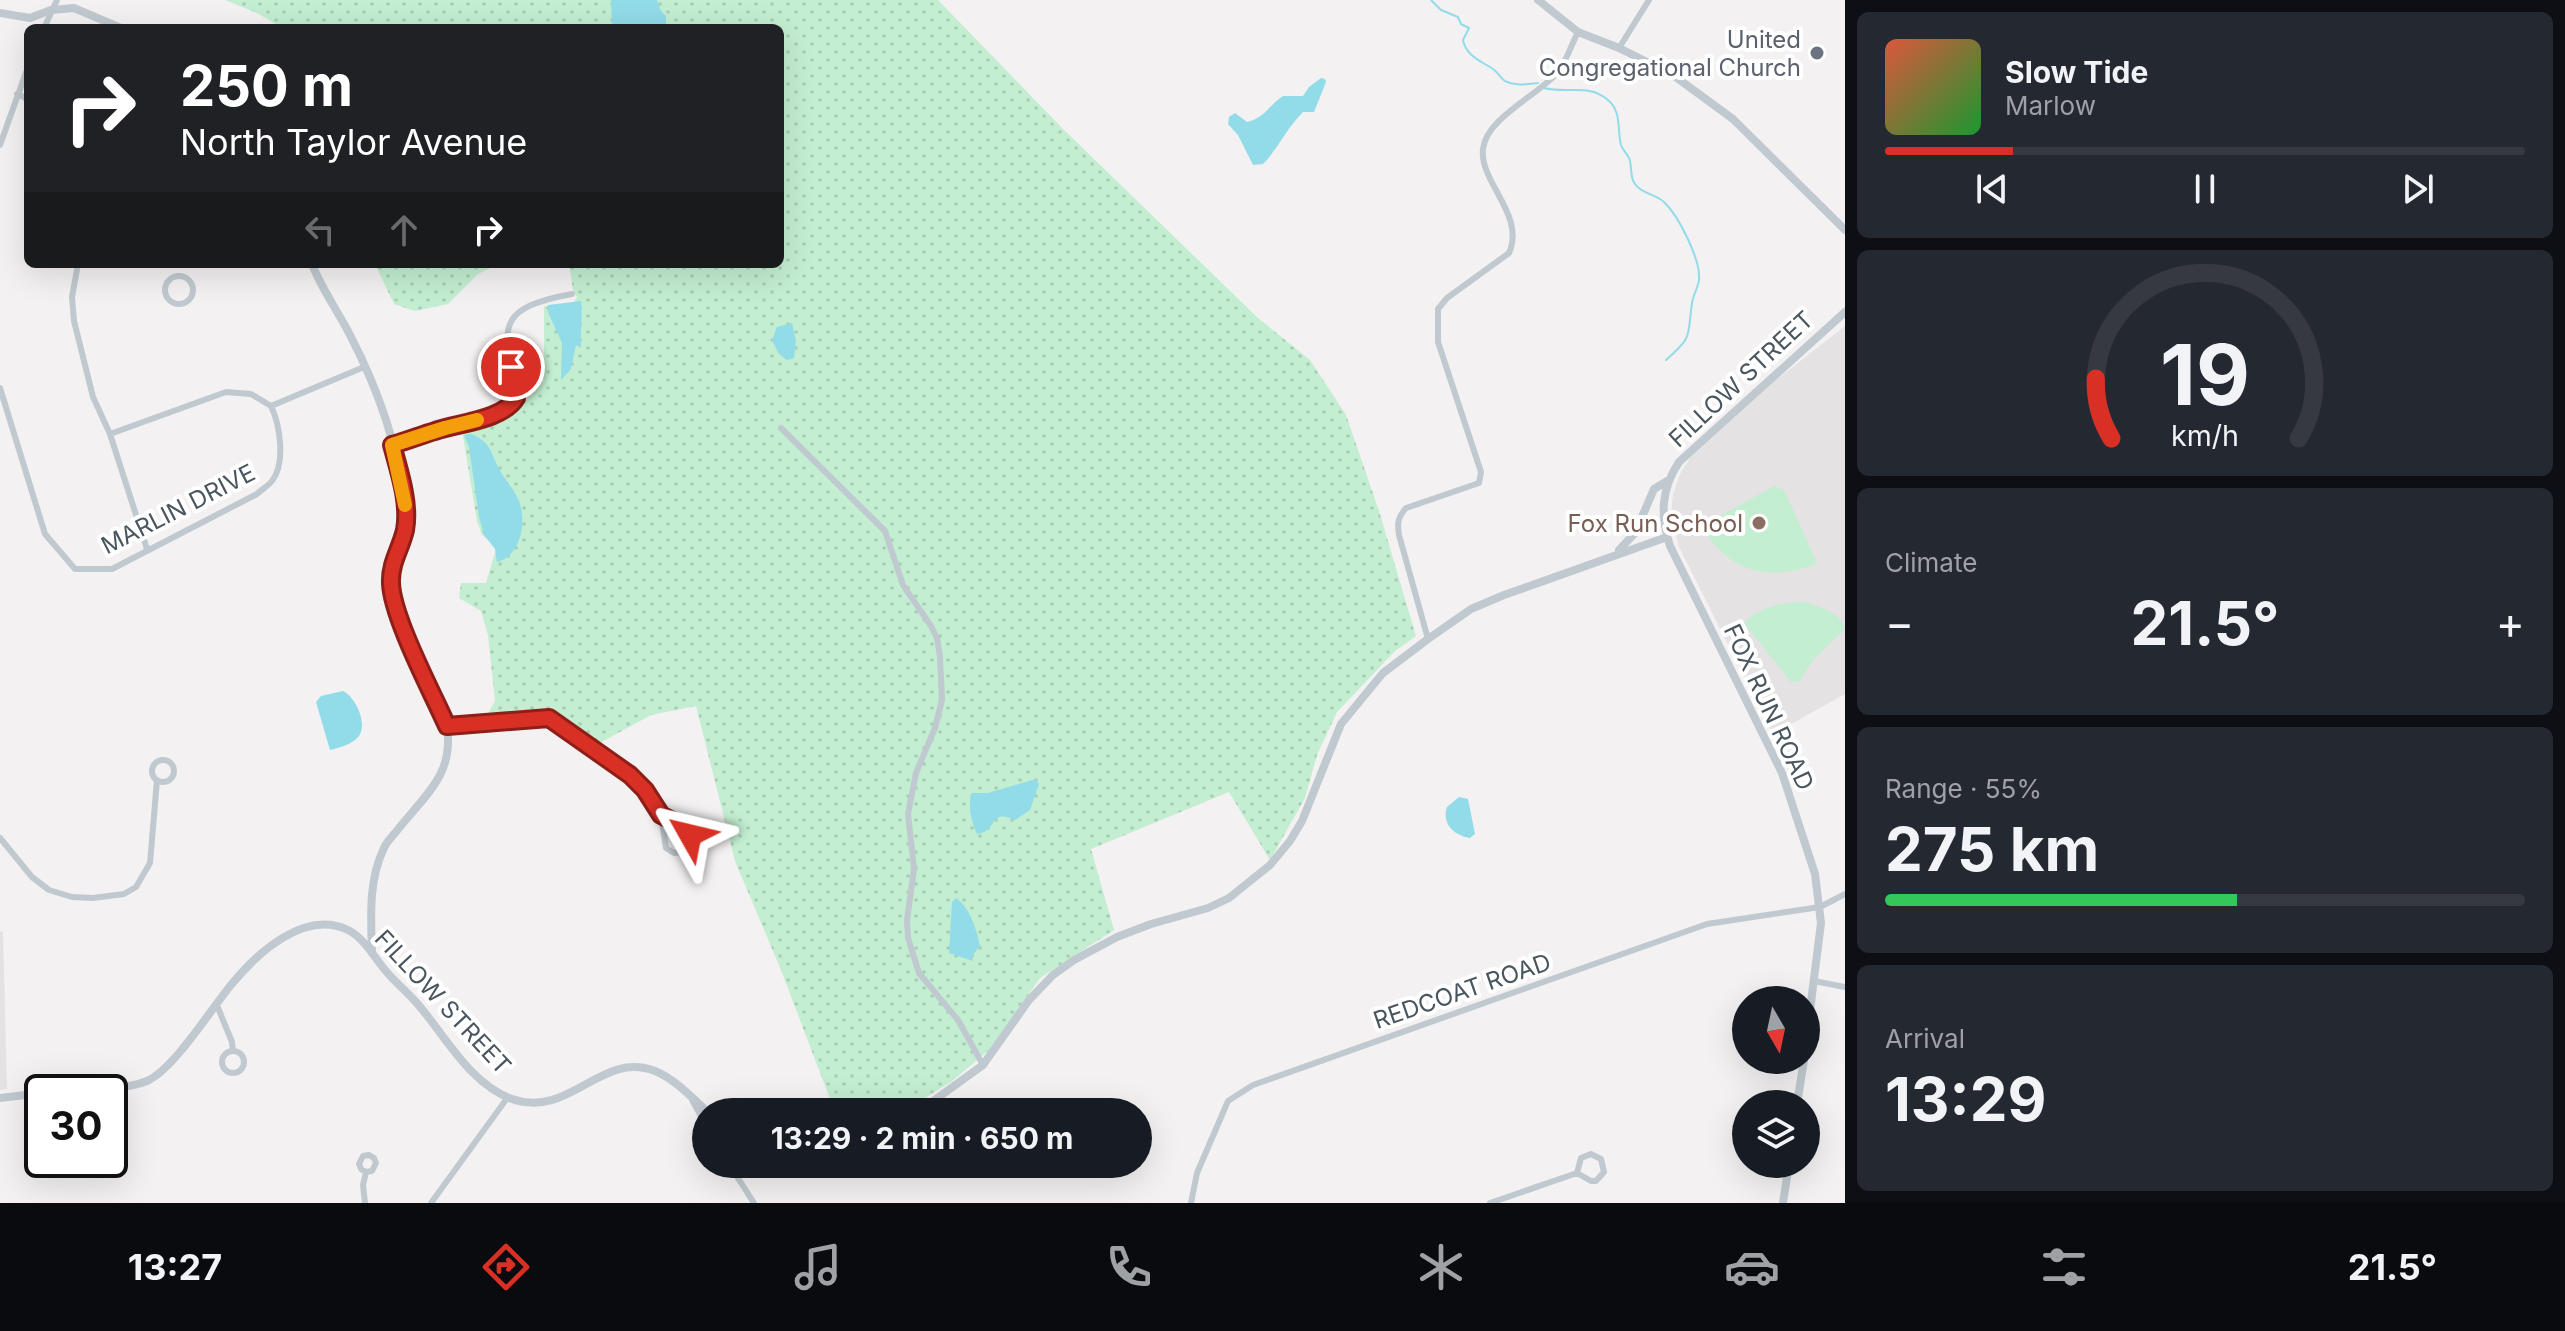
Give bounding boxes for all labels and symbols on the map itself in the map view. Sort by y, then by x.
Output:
place label: United Congregational Church [1539,25,1801,82]
marker: United Congregational Church [1808,44,1826,62]
street label: FILLOW STREET [1663,305,1819,453]
pin [477,333,545,401]
street label: MARLIN DRIVE [96,458,260,560]
place label: Fox Run School [1568,509,1743,538]
marker: Fox Run School [1750,514,1768,532]
street label: FOX RUN ROAD [1718,619,1820,795]
position arrow [648,793,732,877]
street label: FILLOW STREET [369,924,517,1080]
street label: REDCOAT ROAD [1369,947,1555,1035]
north arrow [1732,986,1820,1074]
speed limit sign: 30 [24,1074,128,1178]

